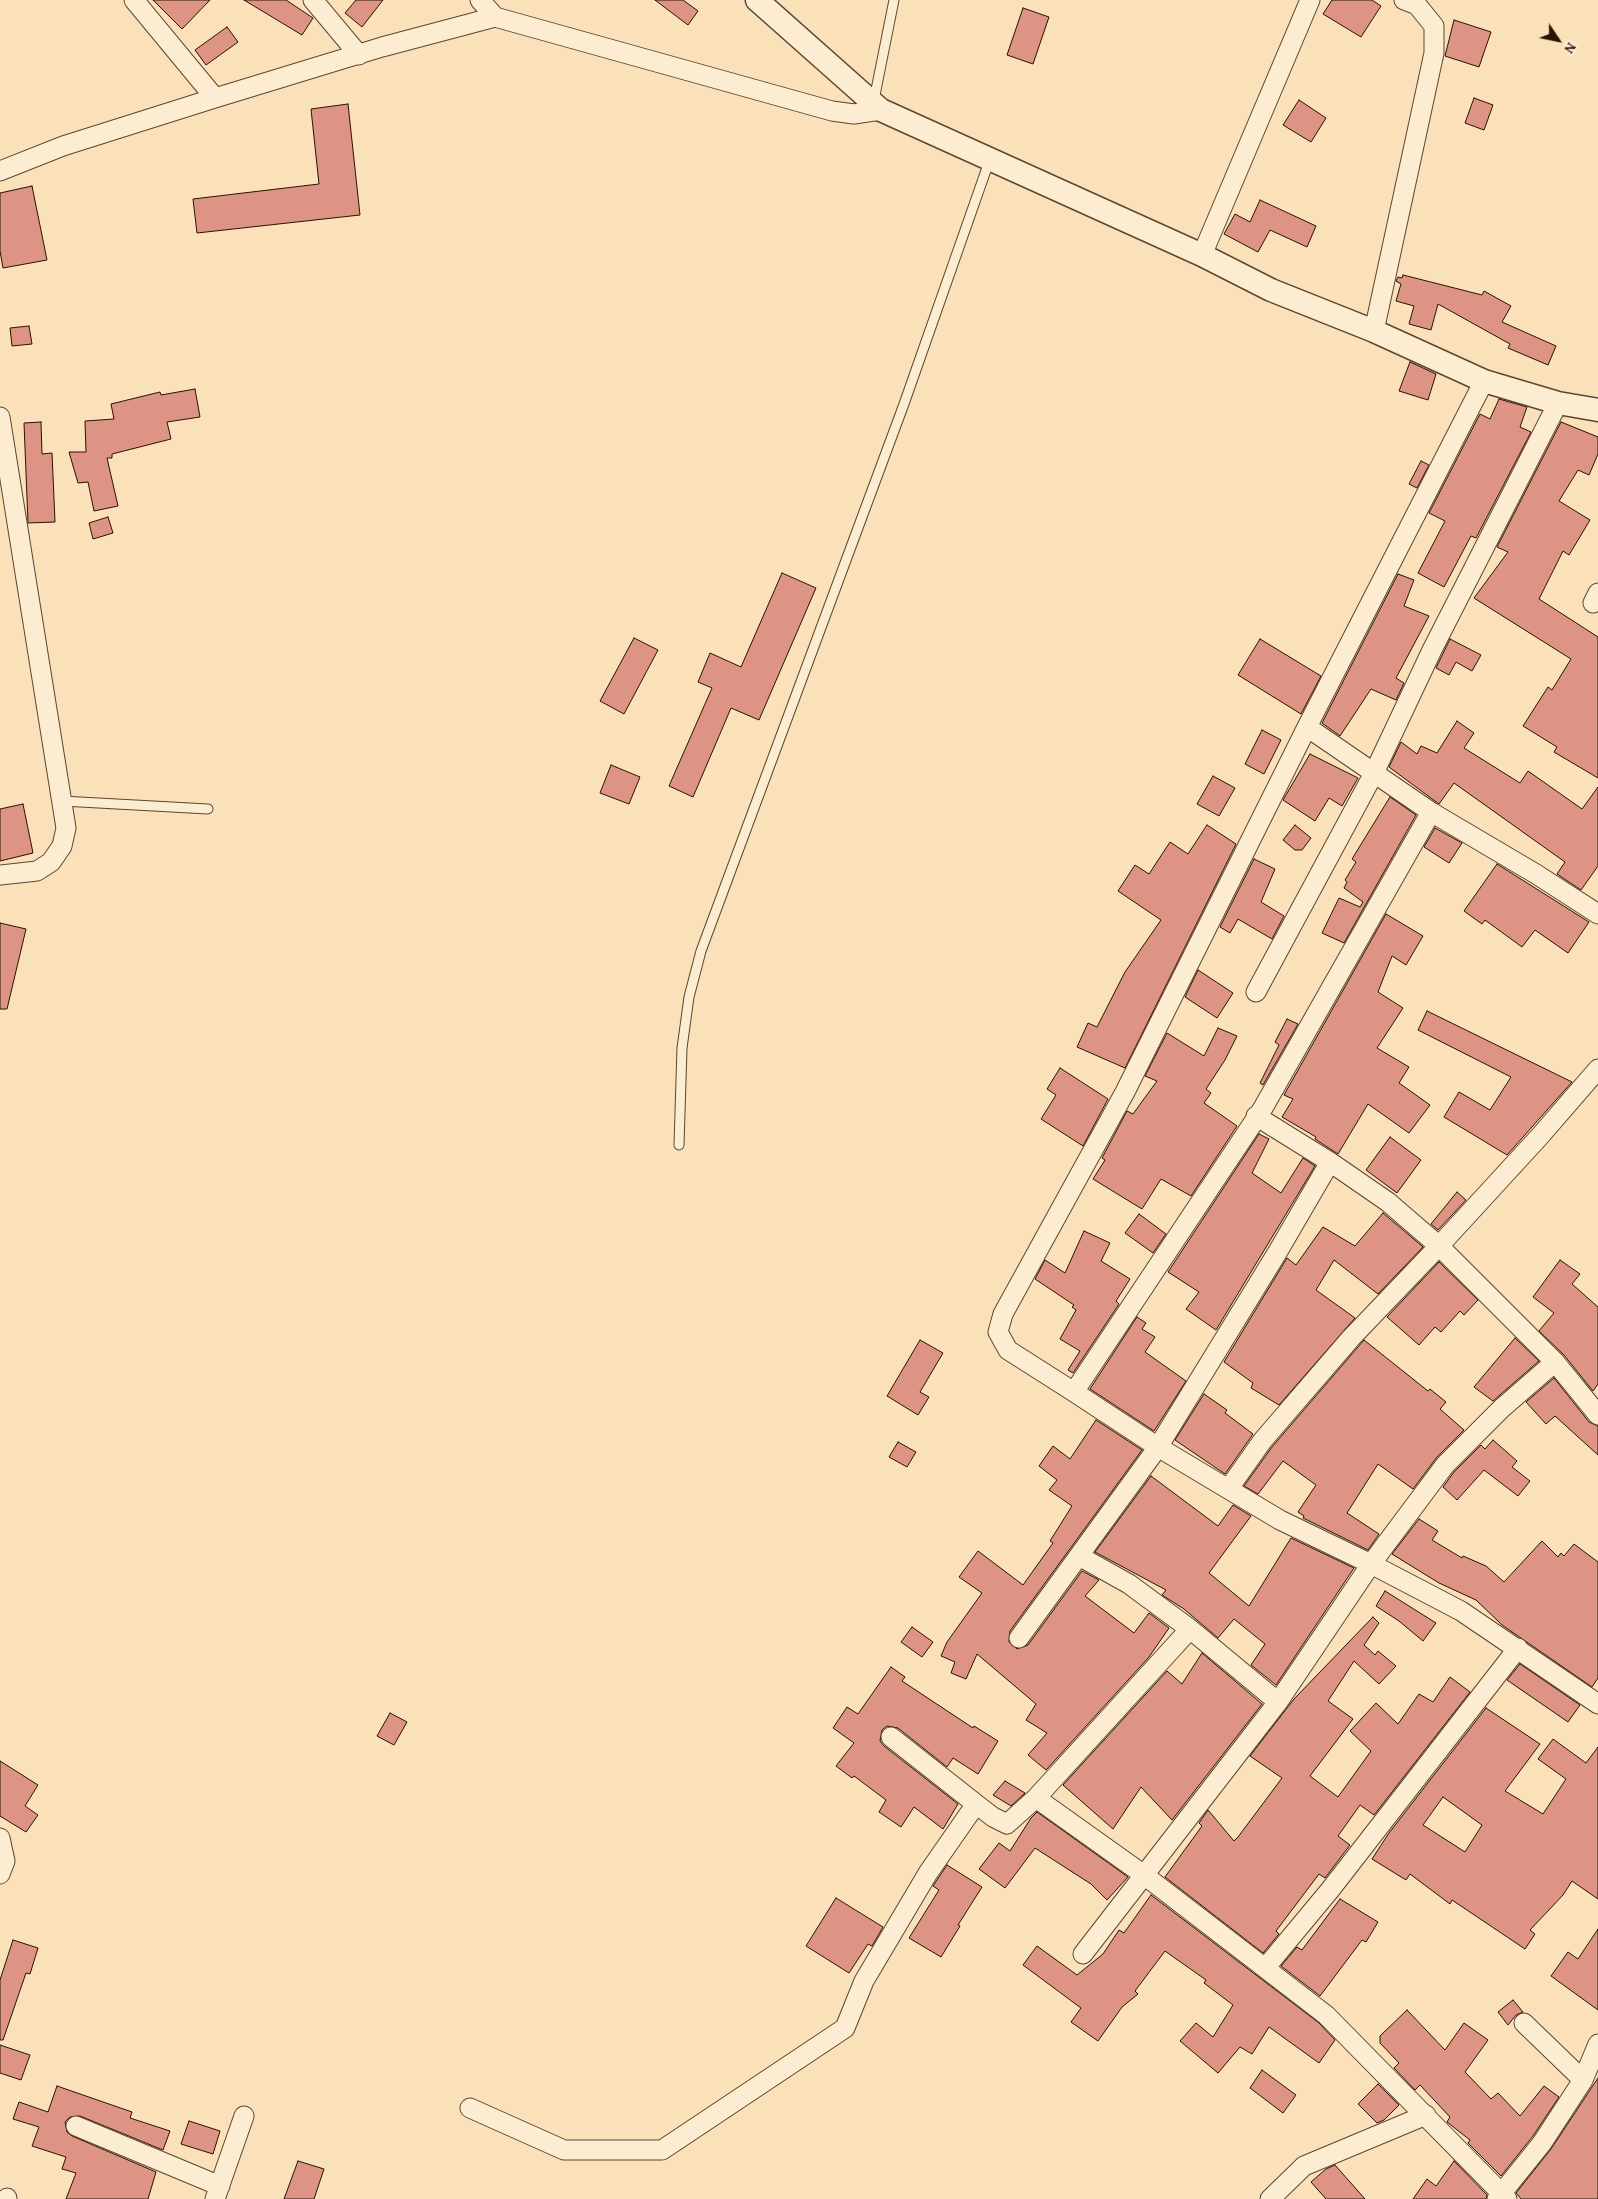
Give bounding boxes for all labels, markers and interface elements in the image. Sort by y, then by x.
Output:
north arrow [1533,15,1583,65]
text: N [1560,39,1581,58]

